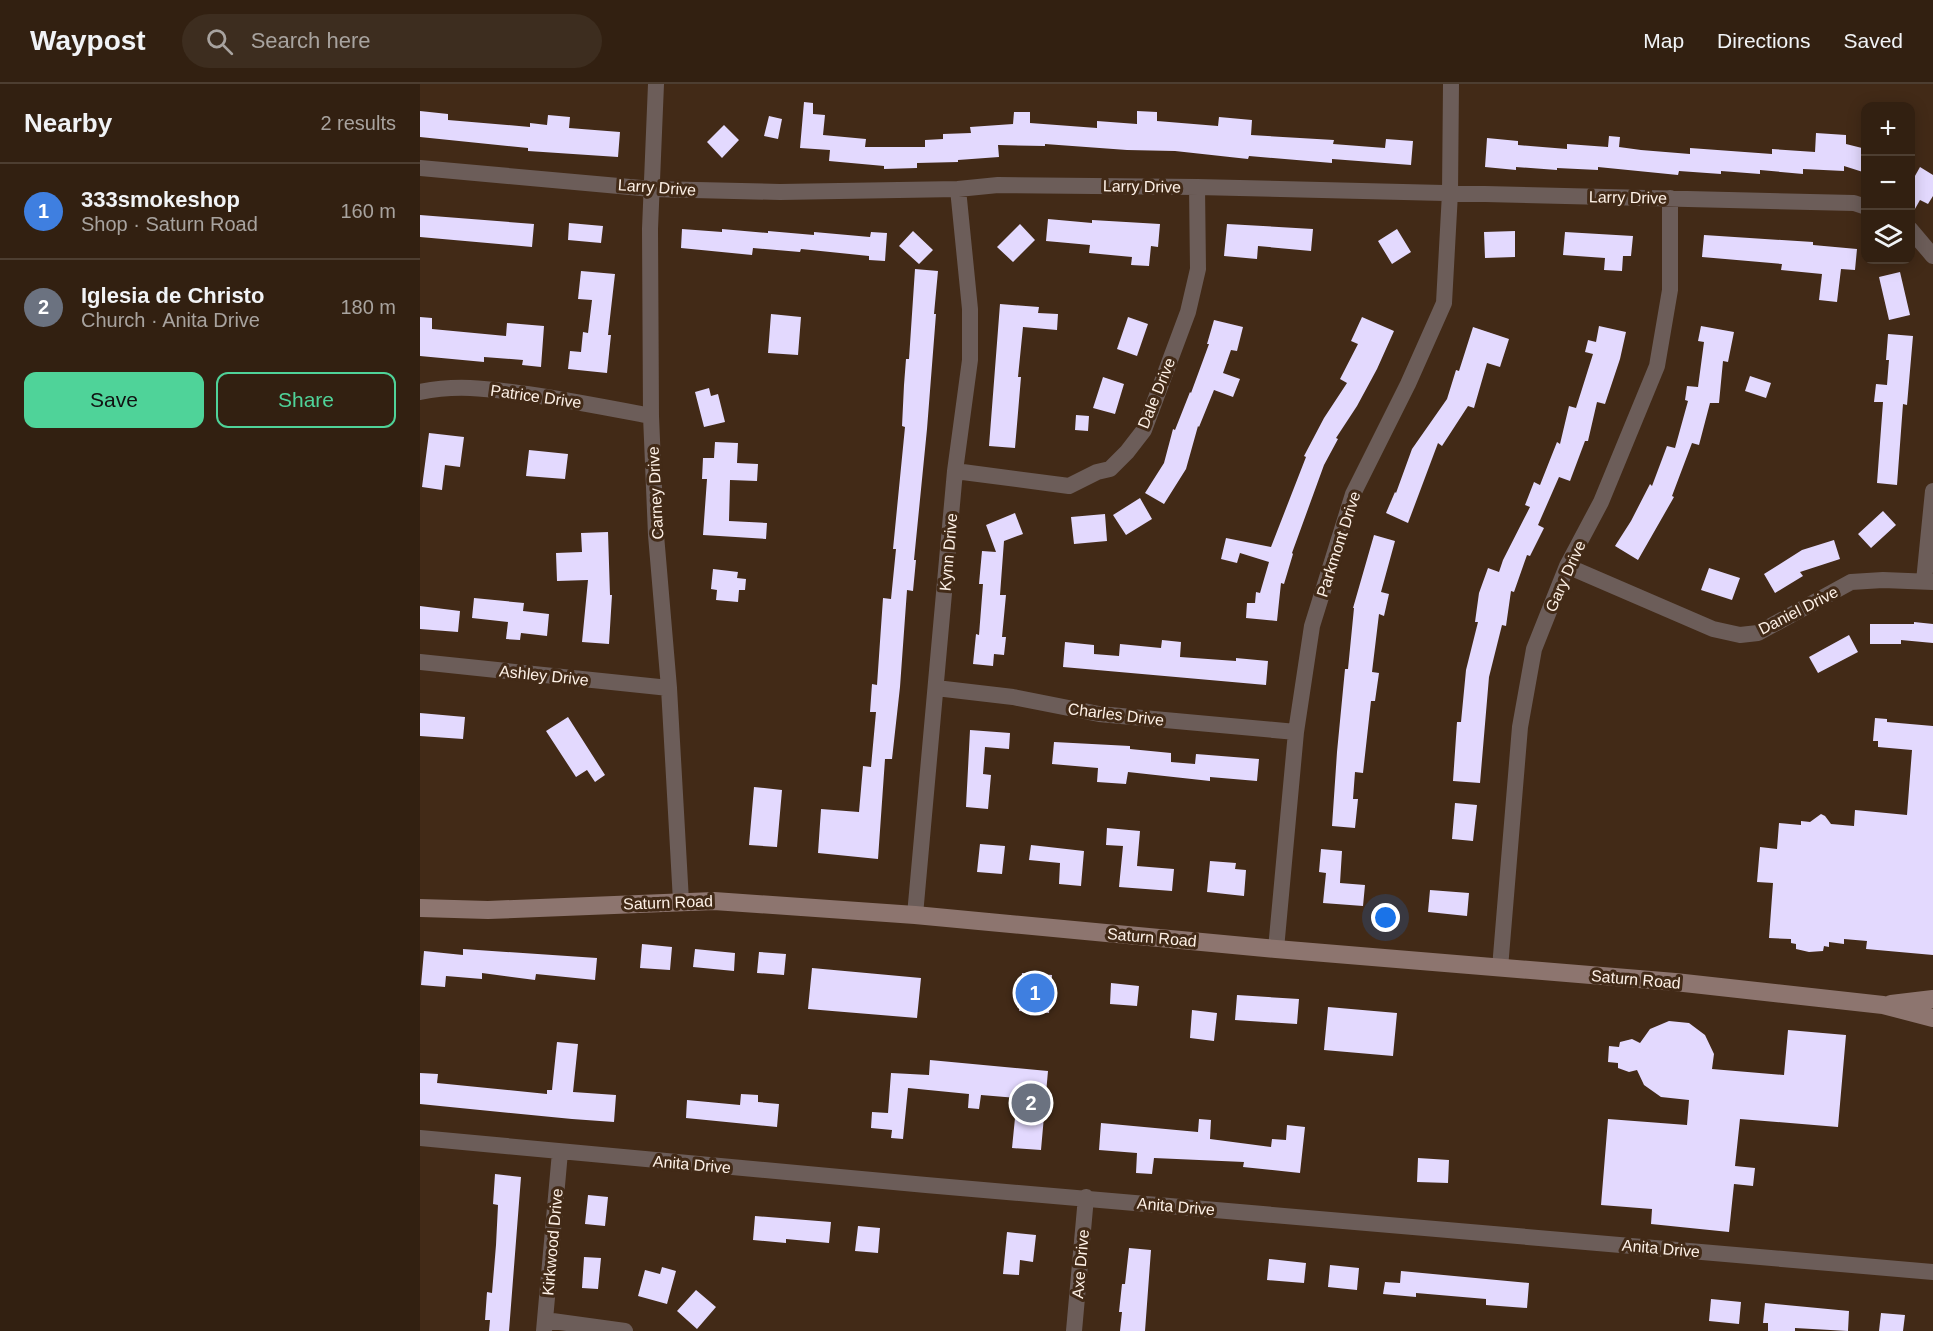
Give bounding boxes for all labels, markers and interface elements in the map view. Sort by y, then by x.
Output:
search box [182,14,602,68]
text: Waypost [30,25,146,56]
icon: search [203,25,236,58]
text: Search here [251,28,371,53]
text: Map [1643,29,1684,52]
text: Directions [1717,29,1810,52]
text: Saved [1843,29,1903,52]
map controls [1861,102,1915,264]
button: + [1861,102,1915,156]
text: Nearby [24,108,112,138]
text: 2 results [320,112,396,134]
button: − [1861,156,1915,210]
street label: Larry Drive [617,176,697,199]
street label: Larry Drive [1103,177,1181,196]
text: 333smokeshop [81,187,240,212]
street label: Larry Drive [1589,188,1667,207]
text: 1 [38,200,49,222]
text: 160 m [340,200,396,222]
button: layers [1861,210,1915,264]
text: Shop · Saturn Road [81,213,258,235]
text: Iglesia de Christo [81,283,264,308]
text: 2 [38,296,49,318]
text: 180 m [340,296,396,318]
text: Church · Anita Drive [81,309,260,331]
street label: Dale Drive [1135,355,1178,431]
button: Save [24,372,204,428]
button: Share [216,372,396,428]
street label: Patrice Drive [489,382,583,411]
street label: Carney Drive [645,446,666,540]
street label: Parkmont Drive [1313,489,1364,599]
street label: Kynn Drive [937,512,960,592]
street label: Gary Drive [1542,538,1589,615]
street label: Daniel Drive [1756,583,1841,638]
street label: Ashley Drive [498,662,590,689]
street label: Charles Drive [1067,700,1165,729]
street label: Saturn Road [623,892,713,913]
your location [1371,903,1400,932]
street label: Saturn Road [1106,925,1197,950]
street label: Saturn Road [1590,967,1681,992]
pin: 1 [1016,970,1054,1016]
pin: 2 [1012,1080,1050,1126]
street label: Anita Drive [652,1153,732,1176]
street label: Kirkwood Drive [539,1188,566,1296]
street label: Anita Drive [1136,1195,1216,1218]
street label: Axe Drive [1069,1229,1092,1299]
street label: Anita Drive [1621,1237,1701,1260]

